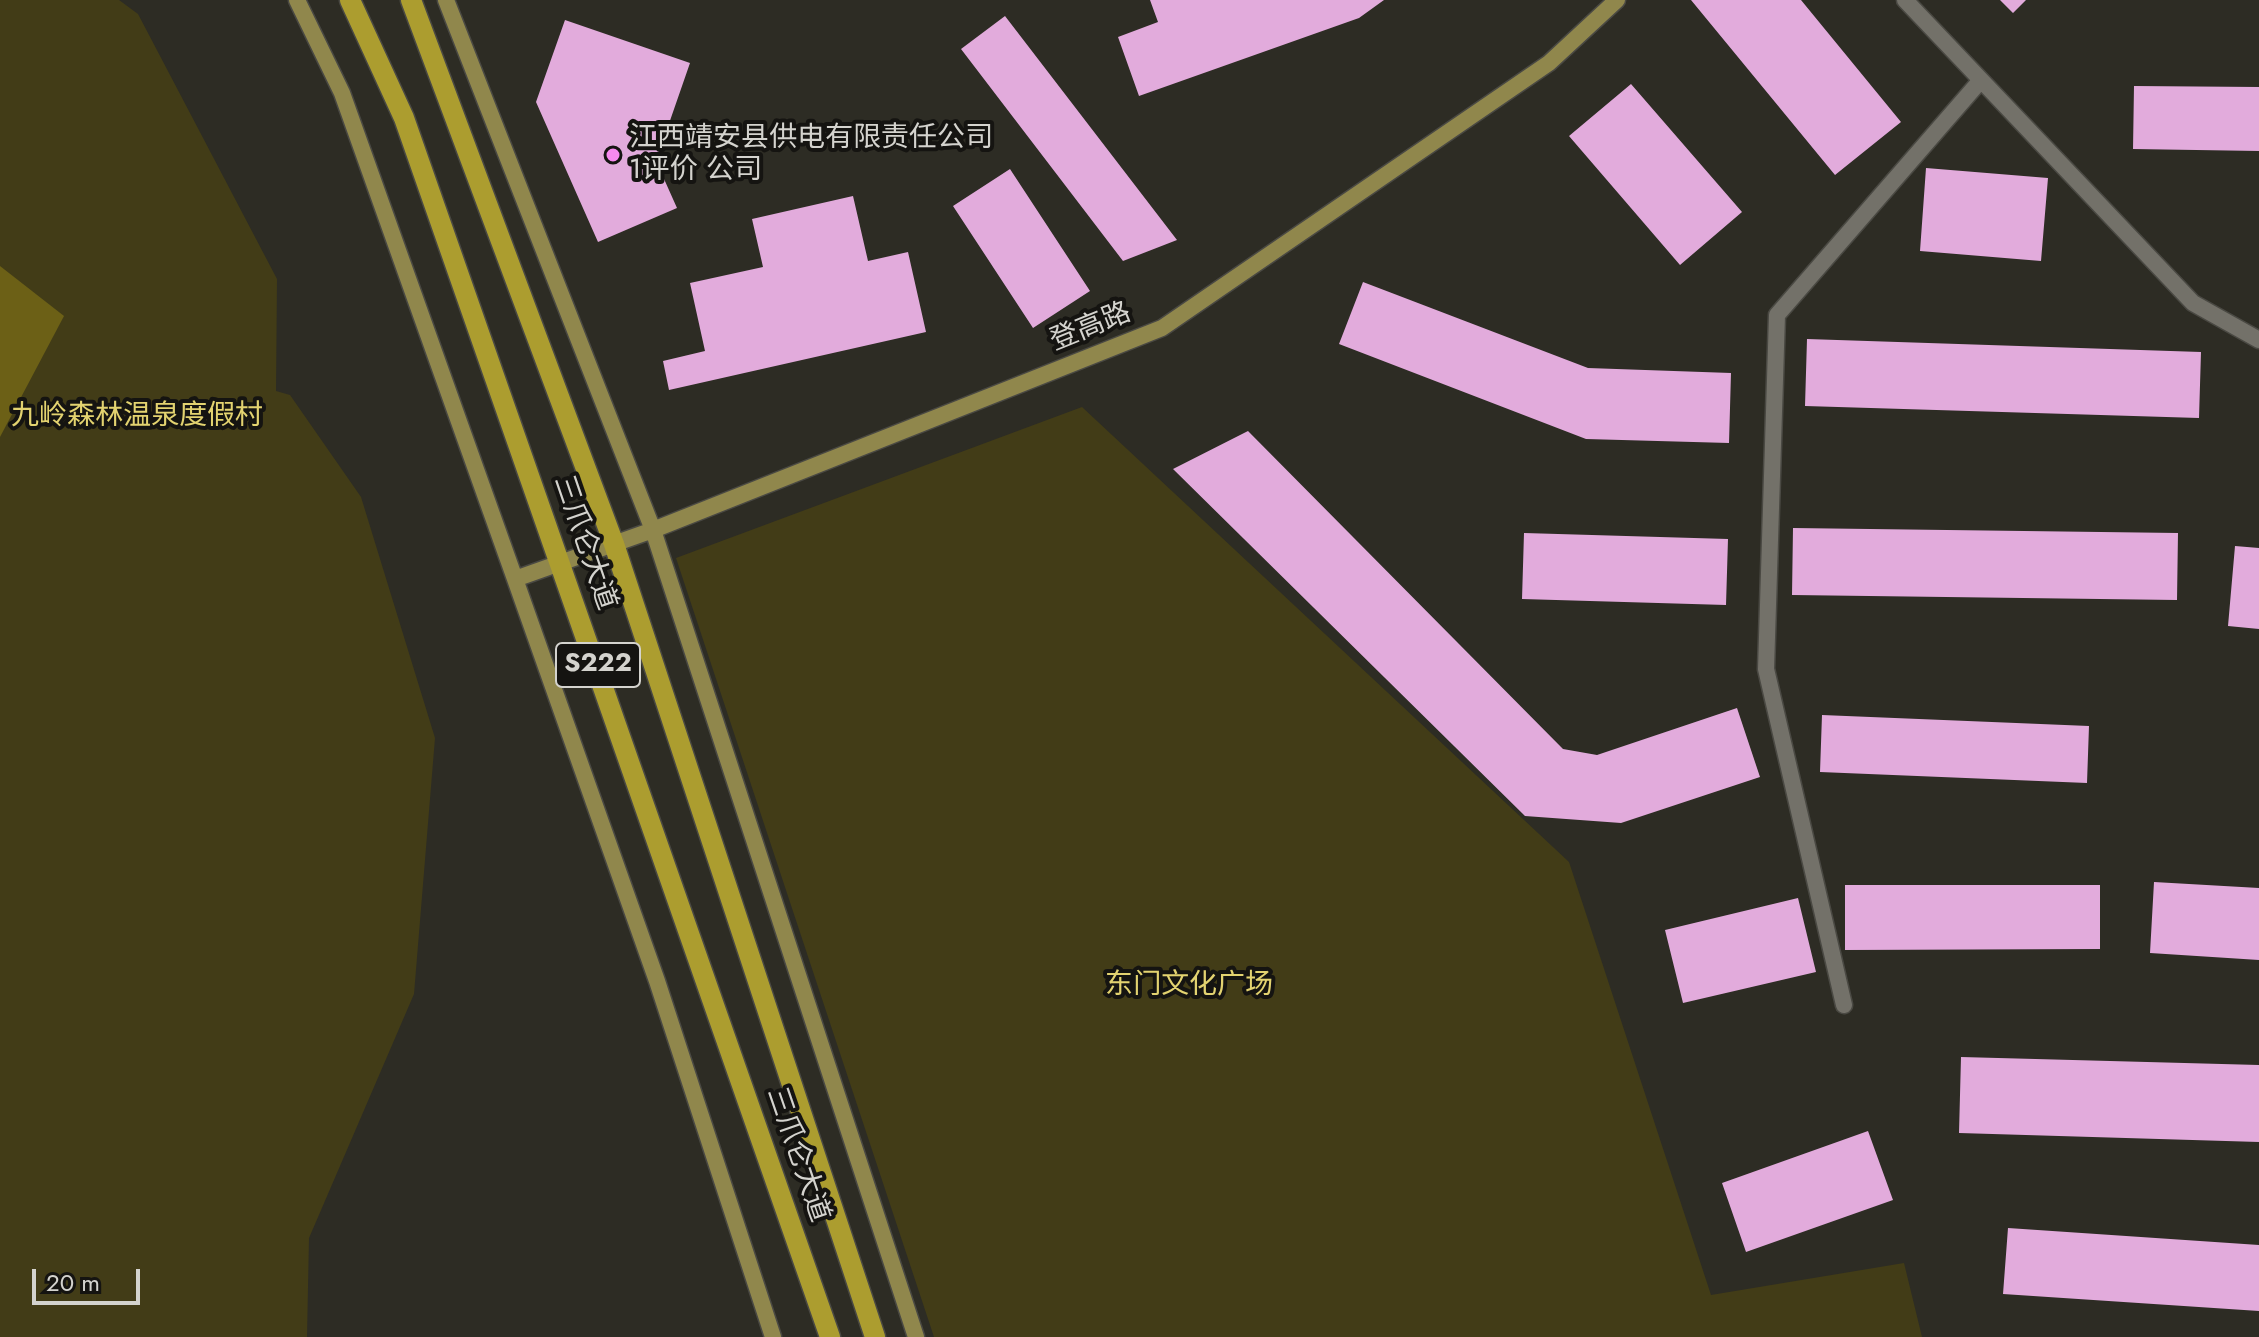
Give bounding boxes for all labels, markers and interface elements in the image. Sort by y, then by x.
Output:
place label: 江西靖安县供电有限责任公司 1评价 公司 [629,122,993,188]
marker: 江西靖安县供电有限责任公司 1评价 公司 [604,146,622,164]
street label: 登高路 [1046,297,1136,359]
park label: 九岭森林温泉度假村 [11,400,263,434]
street label: 三爪仑大道 [545,471,623,615]
road number: S222 [556,643,640,687]
park label: 东门文化广场 [1105,969,1273,1003]
street label: 三爪仑大道 [758,1083,836,1227]
scale bar [36,1253,144,1303]
text: 20 m [46,1265,100,1300]

